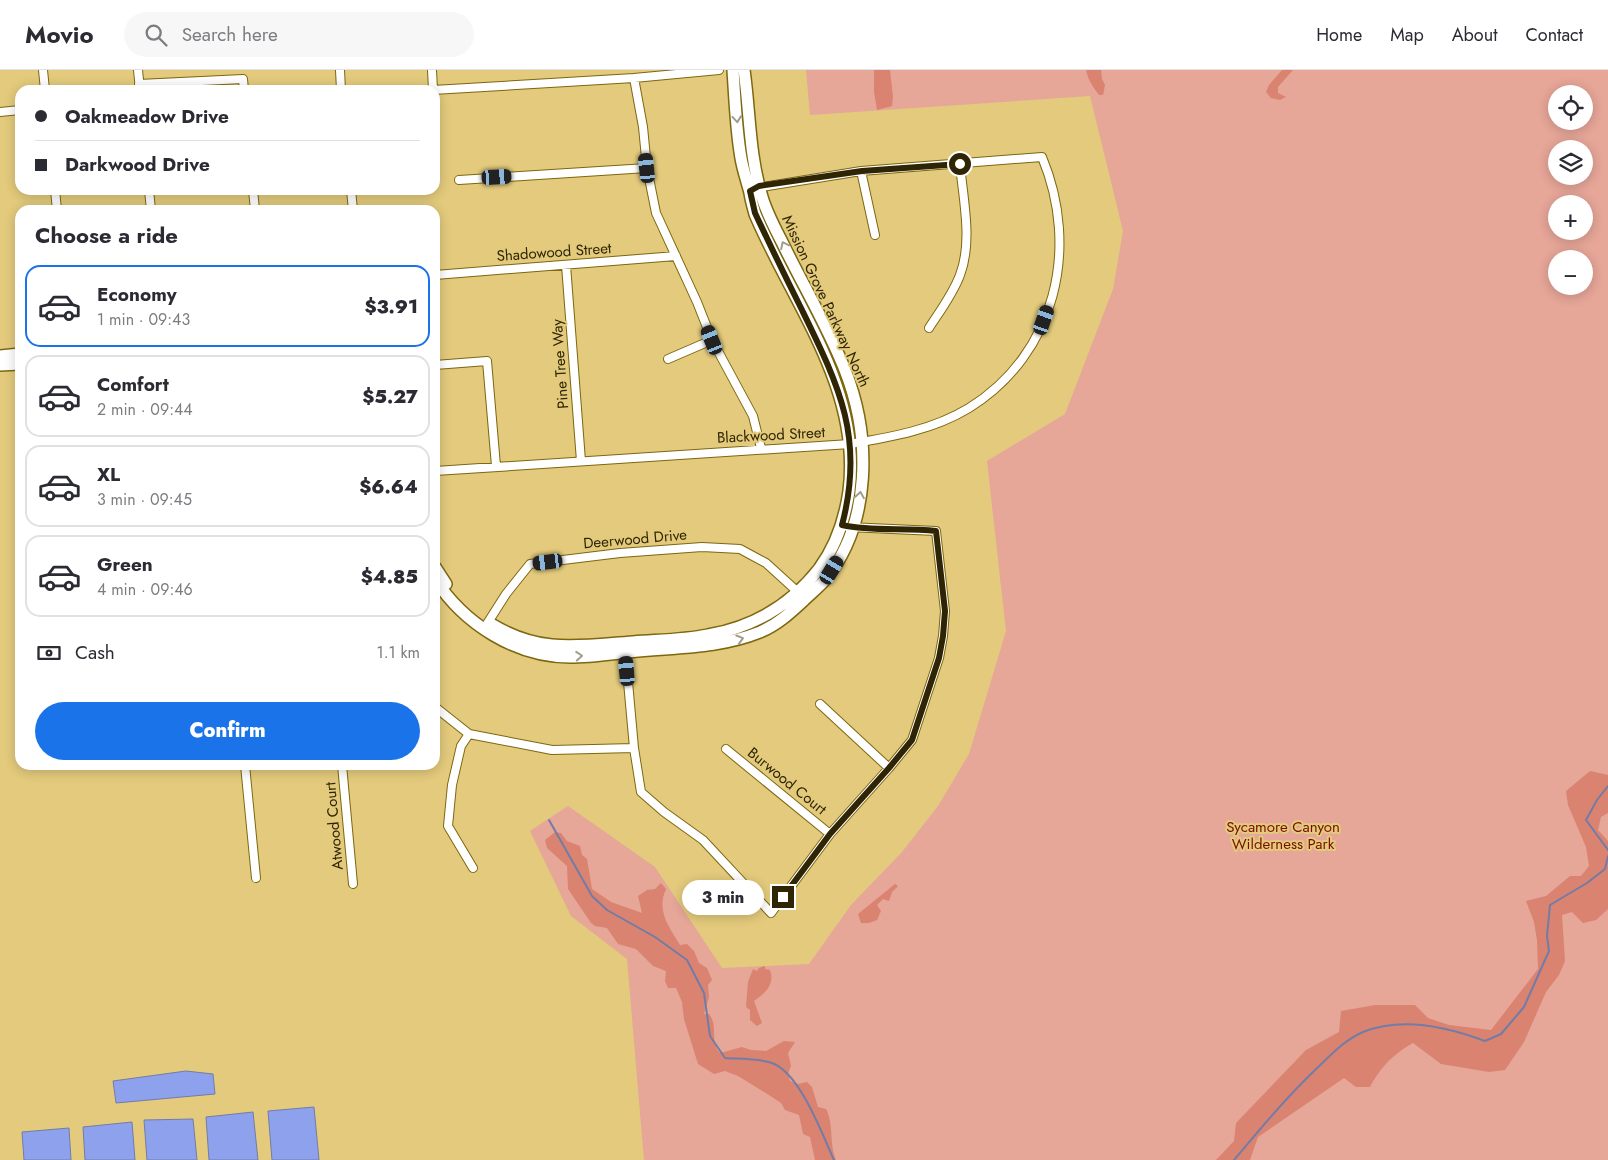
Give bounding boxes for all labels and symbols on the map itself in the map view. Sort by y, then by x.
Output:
one-way arrow [731,115,742,123]
car [637,152,656,184]
route start [949,153,971,175]
car [481,169,512,185]
street label: Mission Grove Parkway North [776,211,876,391]
street label: Shadowood Street [496,237,613,267]
one-way arrow [780,241,790,250]
car [1032,303,1055,337]
street label: Pine Tree Way [546,318,574,410]
car [699,323,724,357]
street label: Blackwood Street [716,421,826,449]
one-way arrow [854,491,864,500]
street label: Deerwood Drive [582,523,688,554]
car [532,553,563,571]
car [817,553,846,587]
one-way arrow [736,634,744,644]
one-way arrow [575,651,583,662]
car [618,655,635,687]
street label: Burwood Court [743,742,832,820]
street label: Atwood Court [319,781,349,871]
park label: Sycamore Canyon Wilderness Park [1226,816,1340,855]
callout: 3 min [683,880,766,914]
route end [772,886,794,908]

